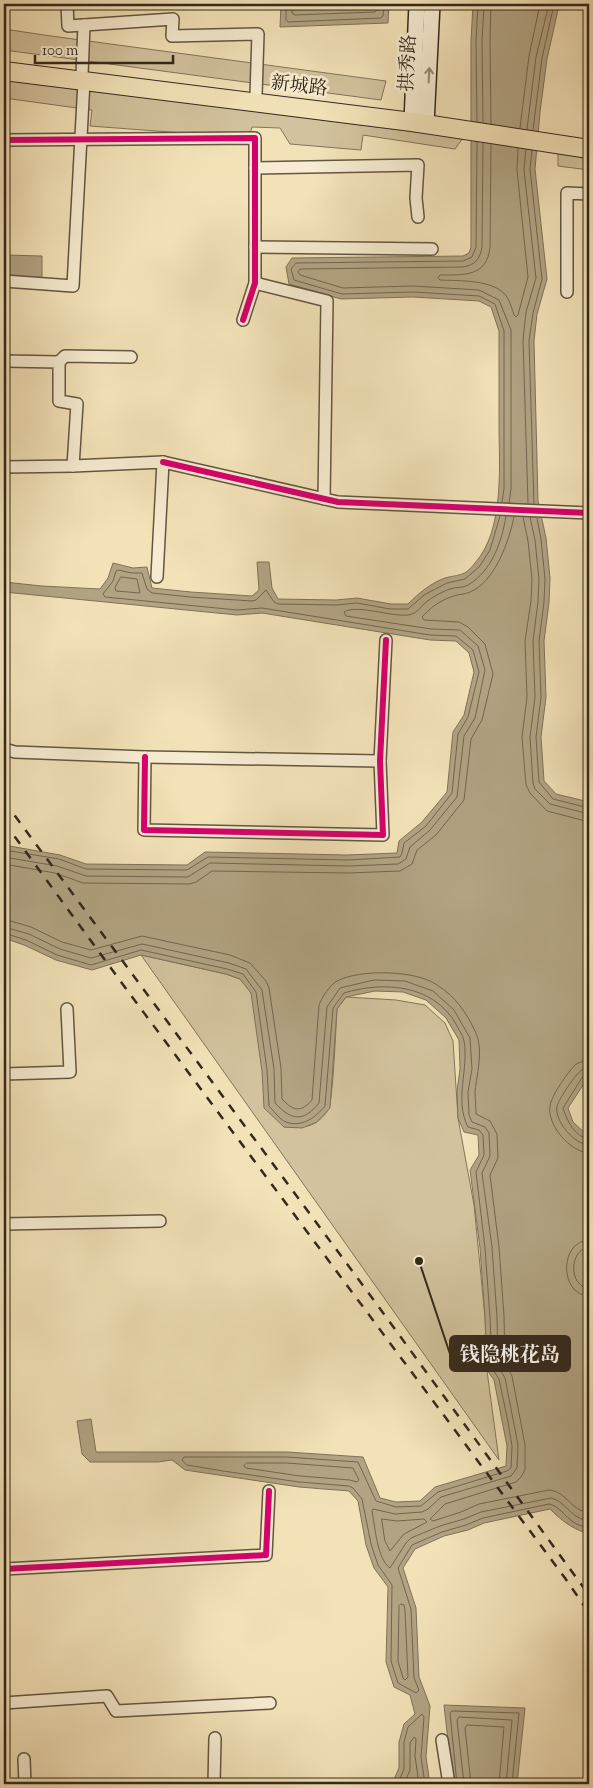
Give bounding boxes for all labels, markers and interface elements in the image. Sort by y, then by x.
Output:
scale bar [35,32,172,64]
street label: 拱秀路 [394,34,424,92]
text: 100 m [42,41,79,62]
one-way arrow [425,68,434,84]
street label: 新城路 [269,70,329,104]
callout: 钱隐桃花岛 [450,1336,570,1371]
text: 钱隐桃花岛 [460,1342,560,1371]

